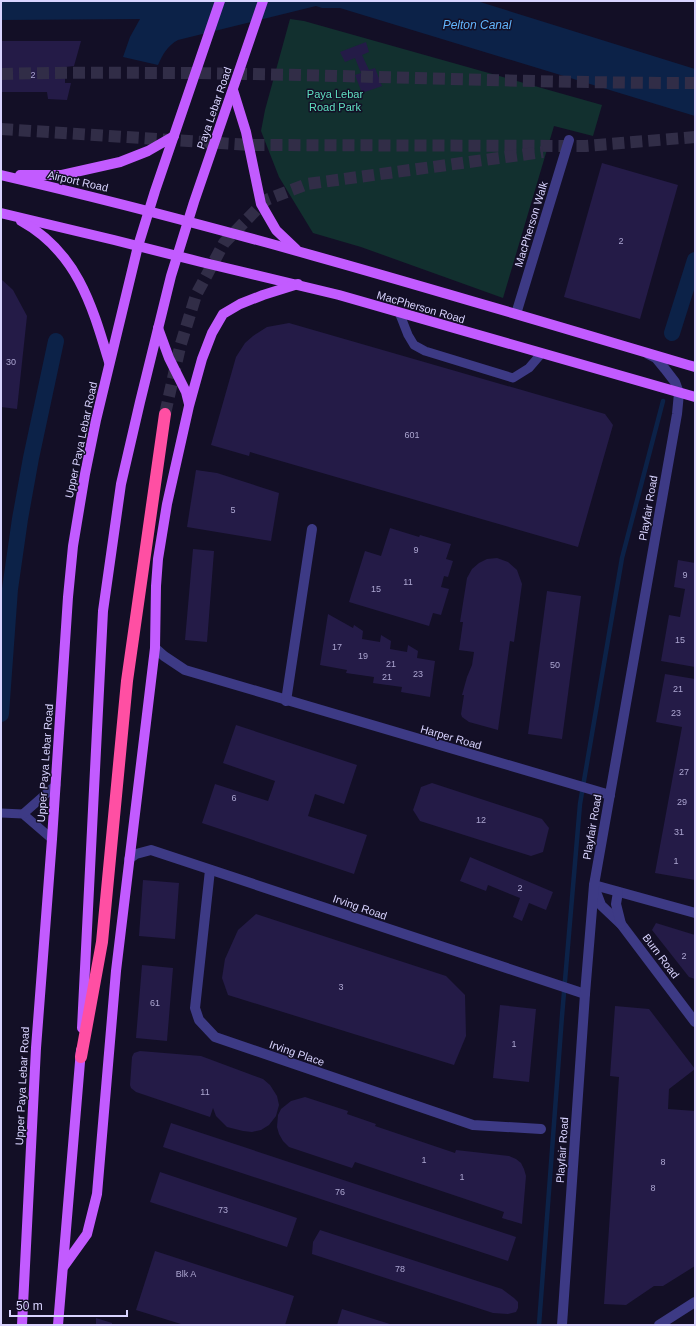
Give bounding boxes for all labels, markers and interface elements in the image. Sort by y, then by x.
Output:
water label: Pelton Canal [443,18,512,32]
street label: Paya Lebar Road [194,66,234,150]
house number: 2 [30,70,36,80]
park label: Paya Lebar Road Park [307,88,363,113]
street label: Airport Road [47,168,109,194]
street label: MacPherson Walk [512,179,550,268]
house number: 2 [618,236,624,246]
street label: MacPherson Road [376,289,466,325]
house number: 30 [6,357,16,367]
street label: Upper Paya Lebar Road [63,381,99,499]
house number: 601 [404,430,420,440]
street label: Playfair Road [636,474,660,542]
house number: 5 [230,505,236,515]
house number: 9 [413,545,419,555]
house number: 9 [682,570,688,580]
house number: 11 [403,577,413,587]
house number: 15 [371,584,381,594]
house number: 15 [675,635,685,645]
house number: 17 [332,642,342,652]
house number: 19 [358,651,368,661]
house number: 21 [386,659,396,669]
house number: 50 [550,660,560,670]
house number: 23 [413,669,423,679]
house number: 21 [382,672,392,682]
house number: 21 [673,684,683,694]
street label: Upper Paya Lebar Road [35,703,55,823]
house number: 23 [671,708,681,718]
street label: Harper Road [419,723,483,751]
house number: 27 [679,767,689,777]
house number: 6 [231,793,237,803]
street label: Playfair Road [580,793,604,861]
house number: 29 [677,797,687,807]
house number: 12 [476,815,486,825]
house number: 31 [674,827,684,837]
house number: 1 [673,856,679,866]
house number: 2 [517,883,523,893]
street label: Irving Road [331,892,389,922]
street label: Burn Road [640,931,682,981]
house number: 2 [681,951,687,961]
house number: 3 [338,982,344,992]
house number: 61 [150,998,160,1008]
street label: Upper Paya Lebar Road [13,1026,31,1146]
street label: Irving Place [268,1038,326,1068]
house number: 1 [511,1039,517,1049]
house number: 11 [200,1087,210,1097]
street label: Playfair Road [554,1117,570,1183]
house number: 1 [421,1155,427,1165]
house number: 8 [660,1157,666,1167]
house number: 1 [459,1172,465,1182]
house number: 8 [650,1183,656,1193]
house number: 76 [335,1187,345,1197]
house number: 73 [218,1205,228,1215]
house number: 78 [395,1264,405,1274]
house number: Blk A [176,1269,196,1279]
scale bar [10,1292,127,1318]
text: 50 m [16,1299,43,1313]

